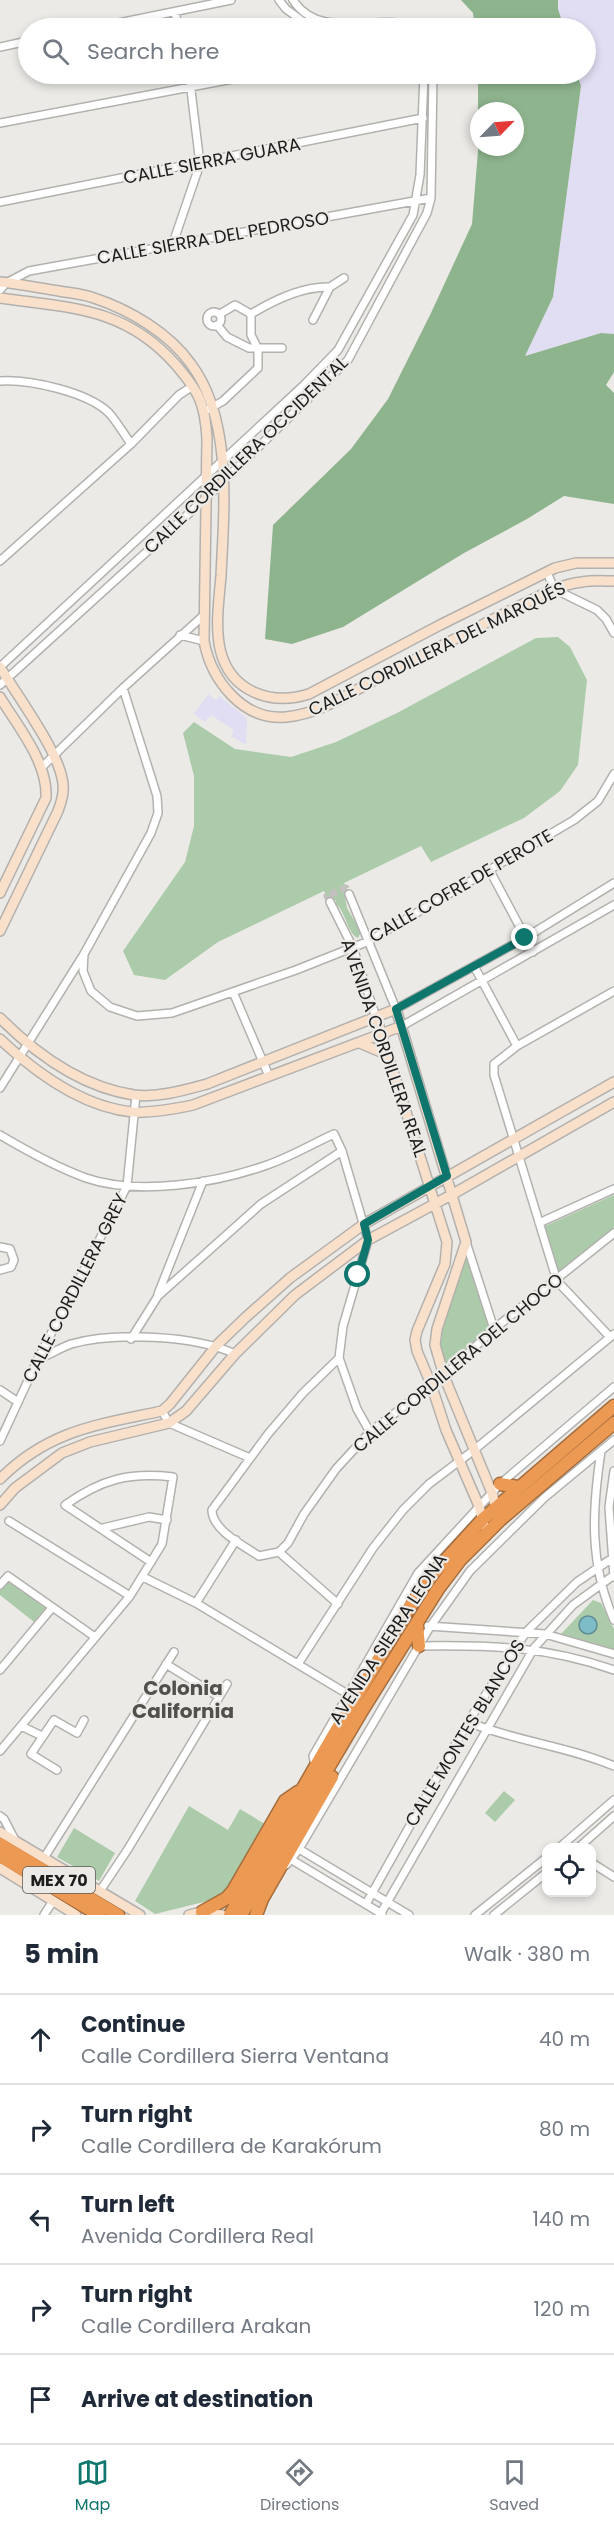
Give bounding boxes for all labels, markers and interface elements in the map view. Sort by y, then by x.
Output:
search box [18,18,596,84]
icon: search [39,35,72,68]
text: Search here [87,36,220,67]
north arrow [470,102,524,156]
street label: CALLE SIERRA GUARA [121,131,303,190]
street label: CALLE SIERRA DEL PEDROSO [95,205,331,270]
street label: CALLE CORDILLERA OCCIDENTAL [138,350,353,559]
street label: CALLE CORDILLERA DEL MARQUÉS [304,575,570,722]
street label: CALLE COFRE DE PEROTE [364,823,557,948]
route end [511,924,537,950]
street label: AVENIDA CORDILLERA REAL [335,935,434,1160]
street label: CALLE CORDILLERA GREY [16,1188,133,1387]
route start [344,1261,370,1287]
street label: CALLE CORDILLERA DEL CHOCO [347,1267,568,1458]
street label: AVENIDA SIERRA LEONA [323,1548,452,1729]
street label: CALLE MONTES BLANCOS [399,1634,531,1831]
district label: Colonia California [132,1674,234,1725]
map controls [542,1843,596,1897]
button: locate [542,1843,596,1897]
road number: MEX 70 [23,1867,95,1893]
text: 5 min [24,1936,99,1972]
text: Walk · 380 m [464,1940,590,1968]
text: Continue [81,2009,185,2040]
icon: ahead [24,2023,57,2056]
text: 40 m [539,2025,590,2053]
text: Calle Cordillera Sierra Ventana [81,2042,389,2070]
text: Turn right [81,2099,192,2130]
icon: right [24,2113,57,2146]
text: 80 m [539,2115,590,2143]
text: Calle Cordillera de Karakórum [81,2132,382,2160]
text: Turn left [81,2189,175,2220]
icon: left [24,2203,57,2236]
text: 140 m [533,2205,590,2233]
text: Avenida Cordillera Real [81,2222,314,2250]
text: Turn right [81,2279,192,2310]
icon: right [24,2293,57,2326]
text: 120 m [534,2295,590,2323]
text: Calle Cordillera Arakan [81,2312,311,2340]
icon: arrive [24,2383,57,2416]
text: Arrive at destination [81,2384,313,2415]
tab: Map [75,2456,110,2517]
tab: Directions [260,2456,339,2517]
tab: Saved [489,2456,539,2517]

